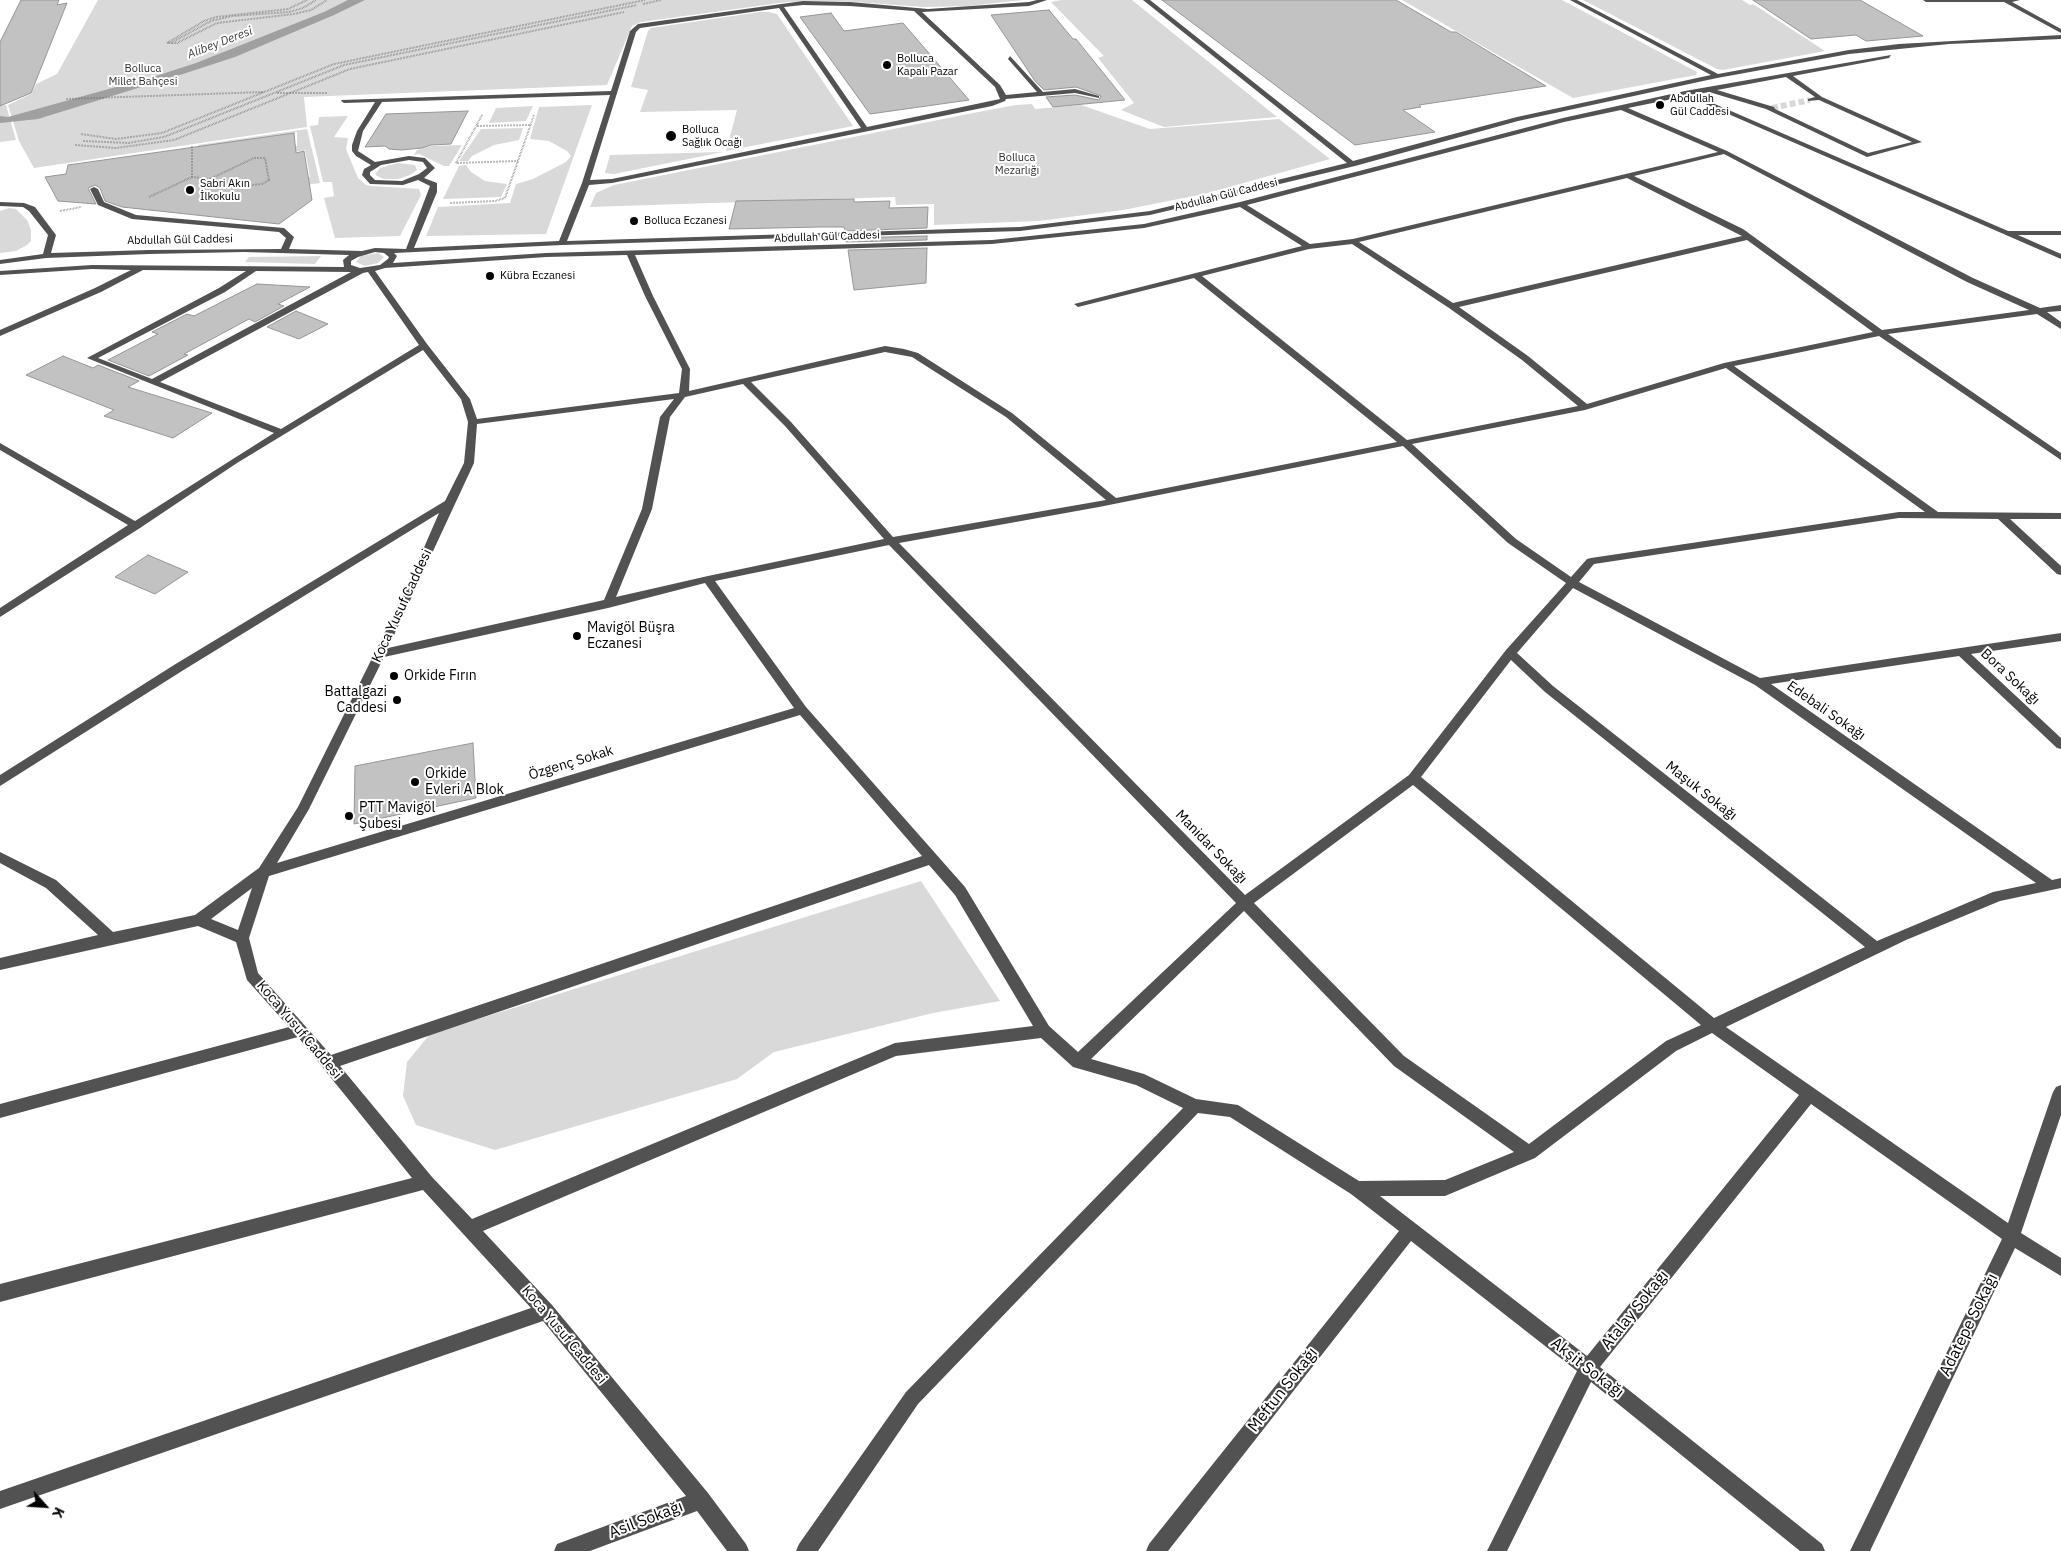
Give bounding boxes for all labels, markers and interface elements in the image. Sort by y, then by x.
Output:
water label: Alibey Deresi [185,24,255,62]
place label: Bolluca Kapalı Pazar [897,52,958,78]
marker: Bolluca Kapalı Pazar [881,59,893,71]
park label: Bolluca Millet Bahçesi [108,62,178,88]
place label: Abdullah Gül Caddesi [1670,92,1729,118]
marker: Abdullah Gül Caddesi [1654,99,1666,111]
place label: Bolluca Sağlık Ocağı [682,123,742,149]
marker: Bolluca Sağlık Ocağı [664,129,678,143]
park label: Bolluca Mezarlığı [995,151,1039,177]
street label: Abdullah Gül Caddesi [1173,176,1279,214]
place label: Sabri Akın İlkokulu [200,177,250,203]
marker: Sabri Akın İlkokulu [184,184,196,196]
place label: Bolluca Eczanesi [644,214,727,228]
marker: Bolluca Eczanesi [628,215,640,227]
street label: Abdullah Gül Caddesi [774,229,880,245]
street label: Abdullah Gül Caddesi [127,232,233,248]
place label: Kübra Eczanesi [500,269,575,283]
marker: Kübra Eczanesi [484,270,496,282]
street label: Koca Yusuf Caddesi [368,547,436,665]
place label: Mavigöl Büşra Eczanesi [587,620,675,652]
marker: Mavigöl Büşra Eczanesi [571,630,583,642]
street label: Bora Sokağı [1977,645,2043,709]
place label: Orkide Fırın [404,668,477,684]
marker: Orkide Fırın [388,670,400,682]
street label: Edebali Sokağı [1784,678,1868,744]
place label: Battalgazi Caddesi [325,684,387,716]
marker: Battalgazi Caddesi [391,694,403,706]
street label: Özgenç Sokak [527,742,615,784]
street label: Maşuk Sokağı [1662,758,1740,824]
place label: Orkide Evleri A Blok [425,766,504,799]
marker: Orkide Evleri A Blok [409,776,421,788]
place label: PTT Mavigöl Şubesi [359,800,435,832]
street label: Manidar Sokağı [1172,807,1250,887]
marker: PTT Mavigöl Şubesi [343,810,355,822]
street label: Koca Yusuf Caddesi [253,977,345,1083]
street label: Atalay Sokağı [1597,1266,1673,1354]
street label: Adatepe Sokağı [1936,1271,2002,1379]
street label: Koca Yusuf Caddesi [518,1282,610,1388]
street label: Akşit Sokağı [1547,1334,1627,1402]
street label: Meftun Sokağı [1244,1344,1322,1436]
north arrow [20,1481,70,1531]
street label: Asil Sokağı [606,1497,686,1543]
text: K [48,1504,69,1521]

